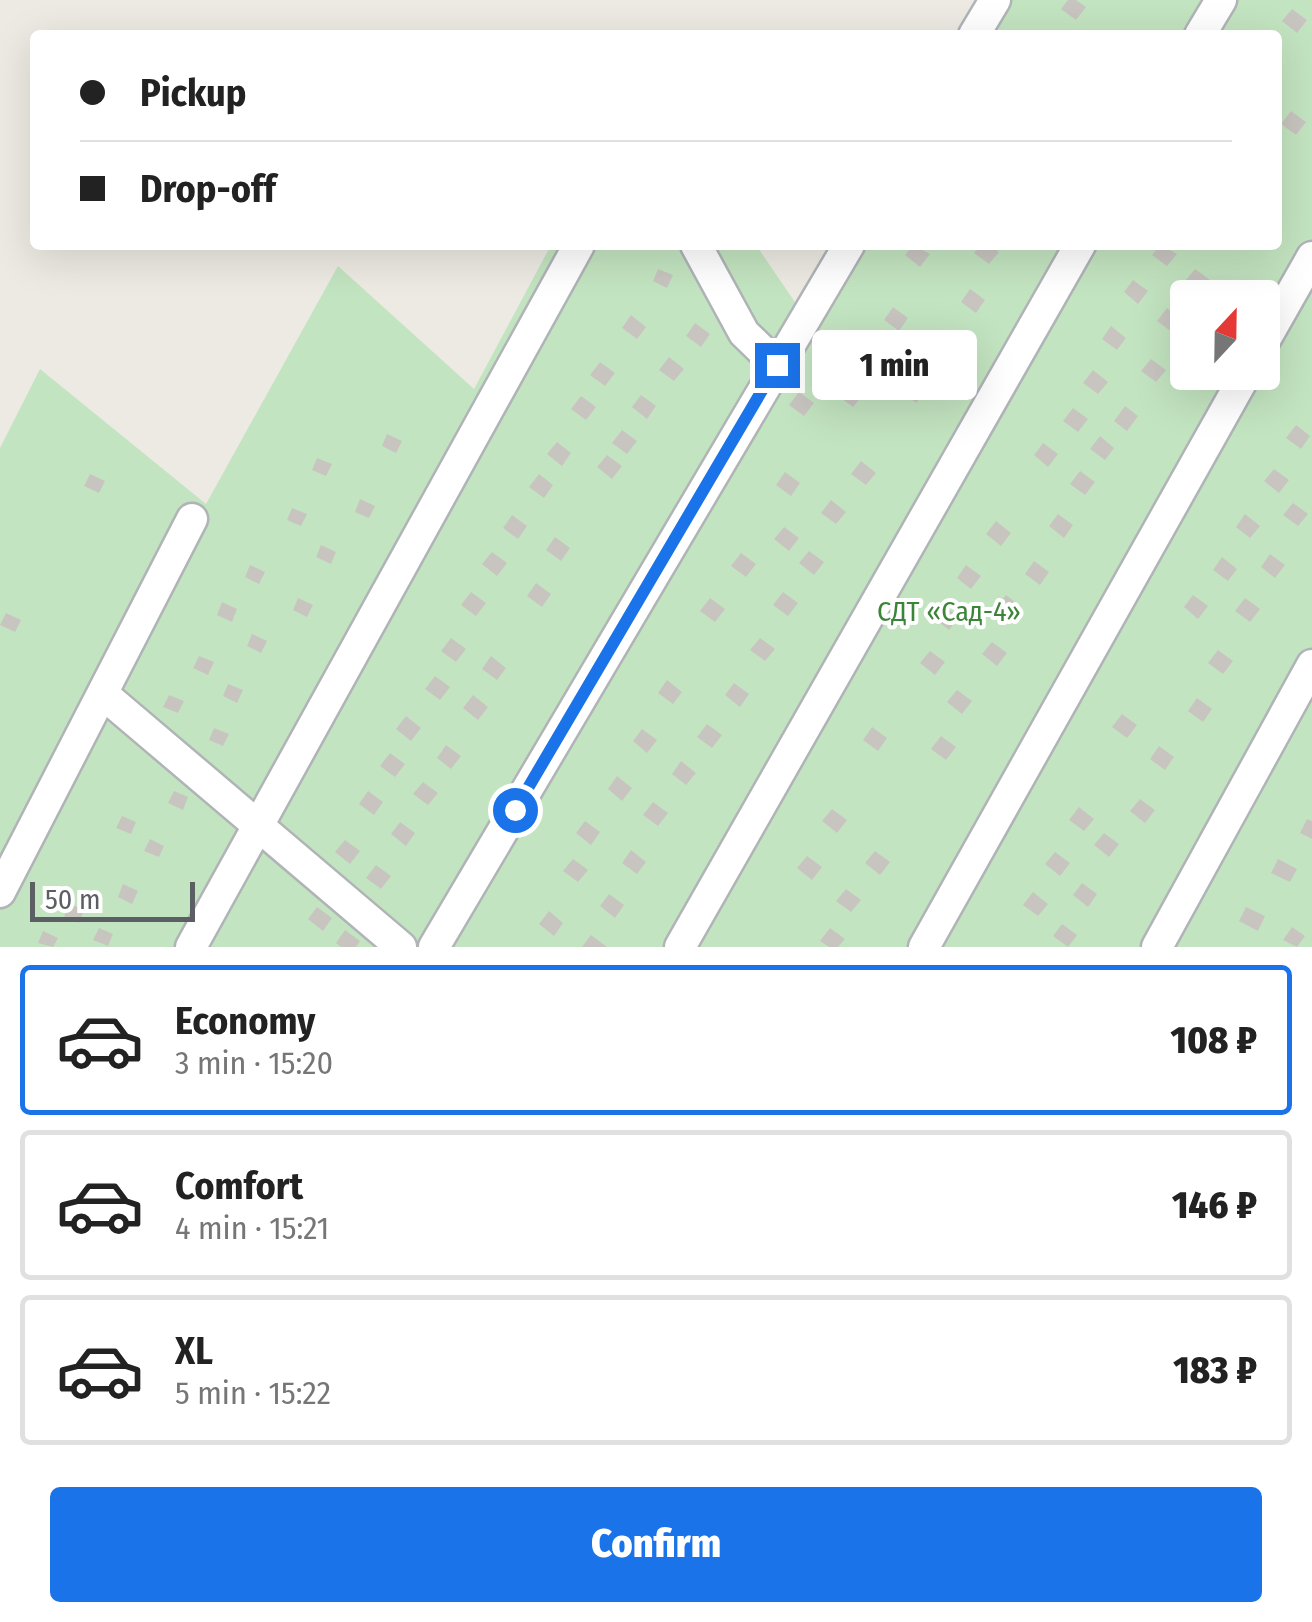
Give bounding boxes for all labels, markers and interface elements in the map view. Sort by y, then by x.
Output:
text: Pickup [140,70,246,116]
text: Drop-off [140,166,276,212]
north arrow [1170,280,1280,390]
map controls [1170,280,1280,390]
callout: 1 min [812,330,977,400]
route end [755,343,800,388]
text: 1 min [860,346,929,384]
park label: СДТ «Сад-4» [877,595,1021,628]
route start [493,788,538,833]
scale bar [30,877,195,921]
text: 50 m [45,883,101,916]
icon: car [55,995,145,1085]
text: Economy [175,998,315,1044]
text: 108 ₽ [1171,1017,1257,1063]
text: 3 min · 15:20 [175,1044,333,1082]
icon: car [55,1160,145,1250]
text: Comfort [175,1163,303,1209]
text: 146 ₽ [1172,1182,1257,1228]
text: 4 min · 15:21 [175,1209,329,1247]
icon: car [55,1325,145,1415]
text: XL [175,1328,213,1374]
text: 183 ₽ [1173,1347,1257,1393]
text: 5 min · 15:22 [175,1374,331,1412]
button: Confirm [50,1487,1262,1602]

